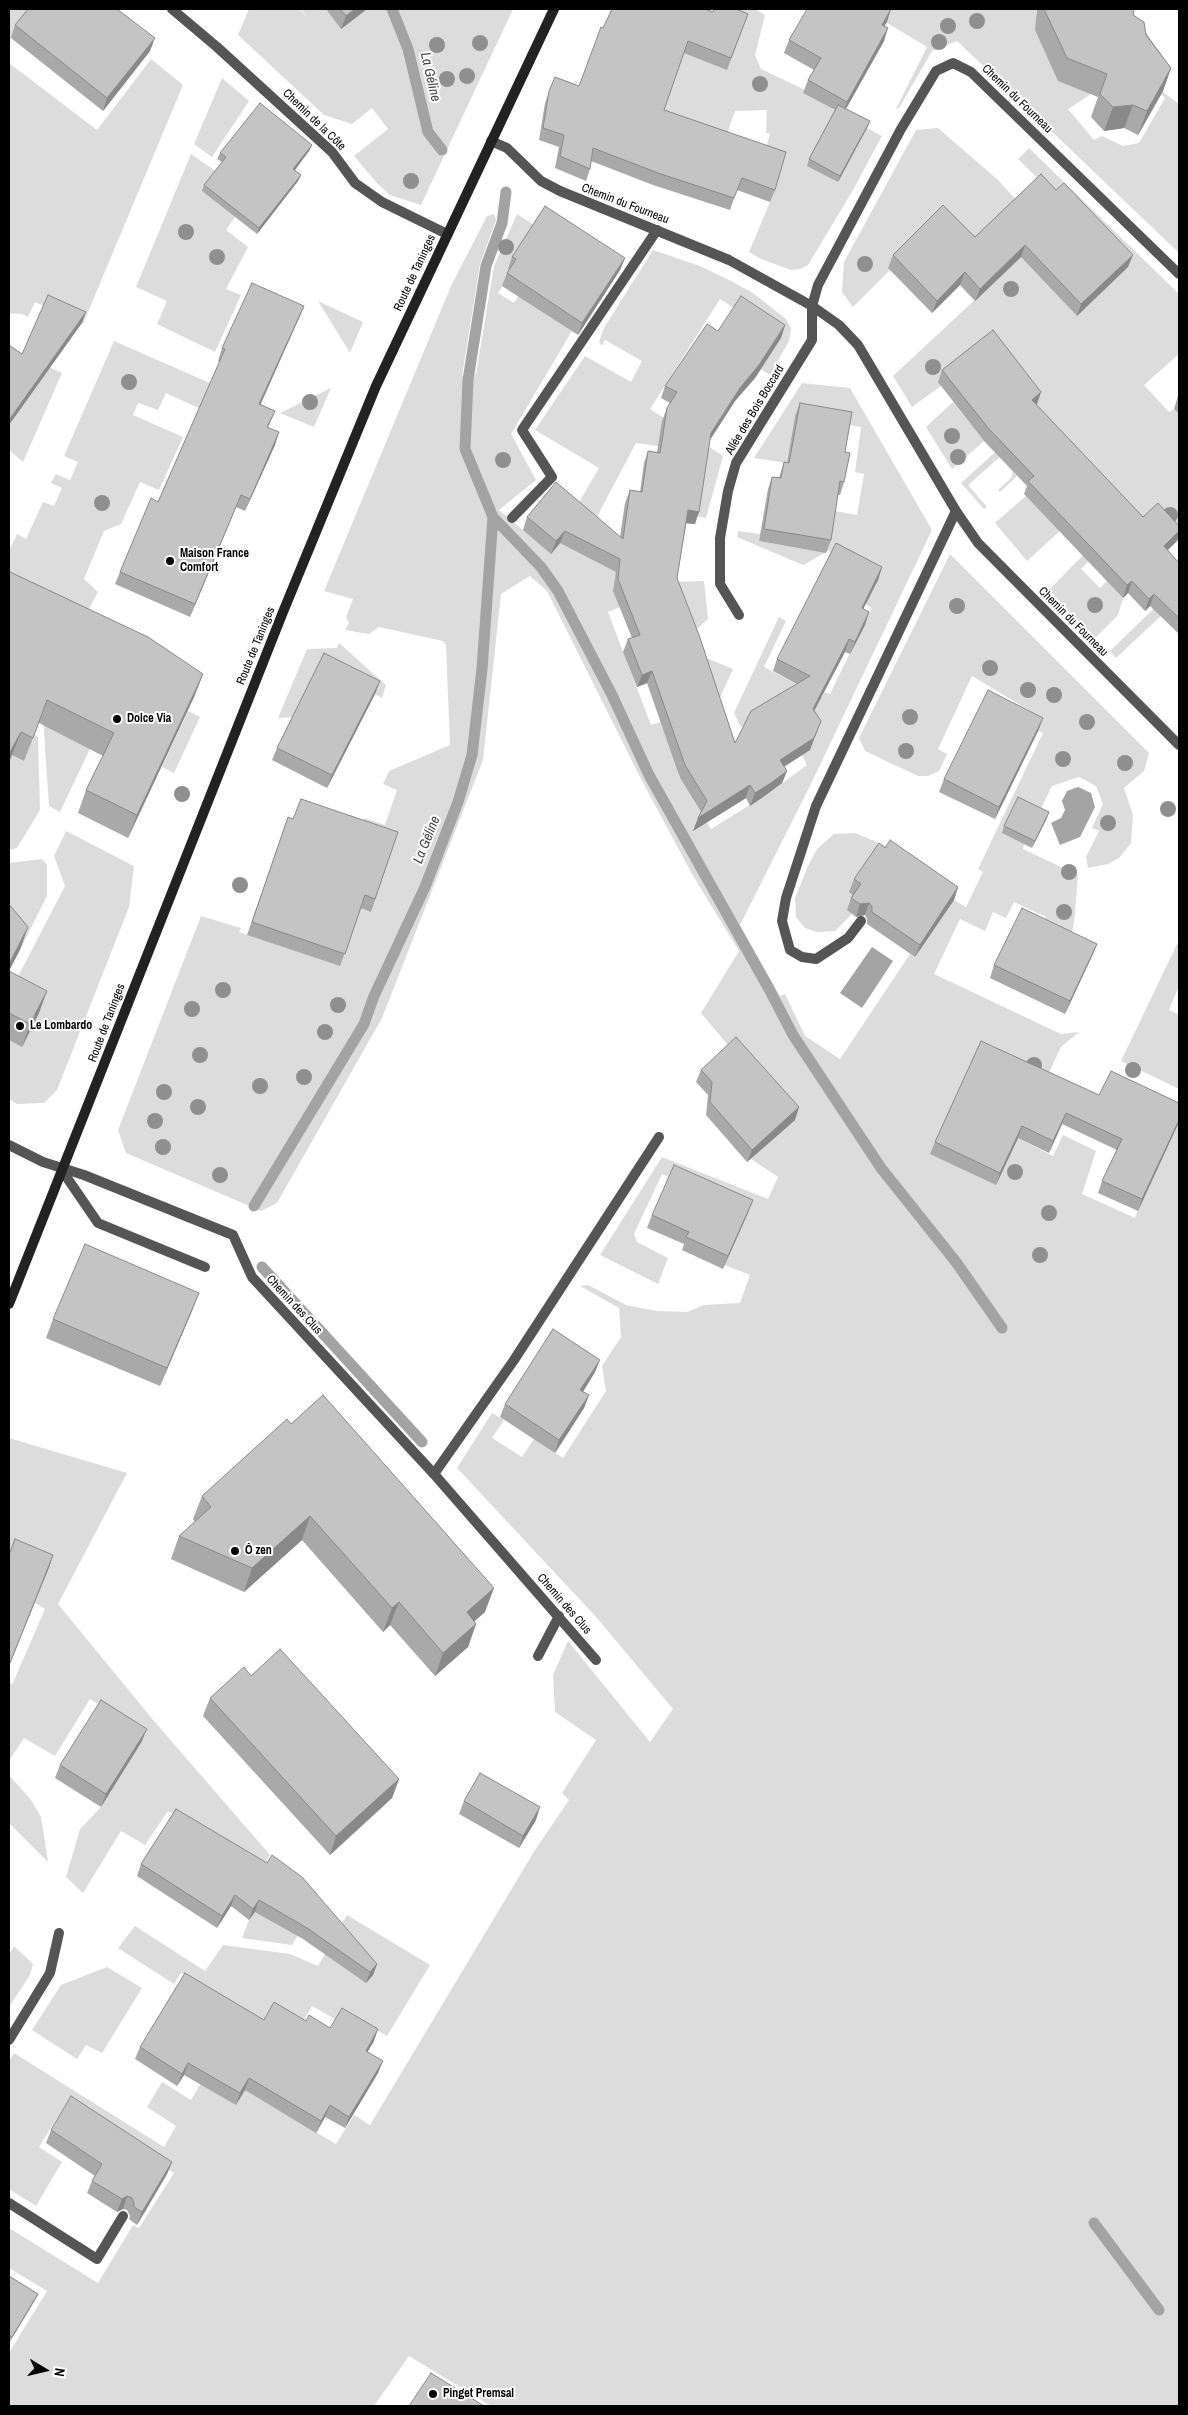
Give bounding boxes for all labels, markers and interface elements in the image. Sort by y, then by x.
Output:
water label: La Géline [416,51,444,103]
street label: Chemin du Fourneau [979,62,1055,136]
street label: Chemin de la Côte [279,86,349,154]
street label: Chemin du Fourneau [579,181,671,227]
street label: Route de Taninges [391,232,439,314]
street label: Allée des Bois Boccard [723,363,787,457]
place label: Maison France Comfort [180,547,249,575]
marker: Maison France Comfort [164,555,176,567]
street label: Chemin du Fourneau [1035,584,1111,660]
street label: Route de Taninges [234,605,278,687]
place label: Dolce Via [127,712,171,726]
marker: Dolce Via [111,713,123,725]
water label: La Géline [410,814,444,866]
street label: Route de Taninges [85,982,129,1064]
place label: Le Lombardo [30,1019,92,1033]
marker: Le Lombardo [14,1020,26,1032]
street label: Chemin des Clus [263,1272,325,1338]
place label: Ô zen [245,1544,272,1558]
marker: Ô zen [229,1545,241,1557]
street label: Chemin des Clus [534,1571,594,1637]
north arrow [20,2345,70,2395]
text: N [50,2367,69,2378]
place label: Pinget Premsal [443,2387,514,2401]
marker: Pinget Premsal [427,2388,439,2400]

